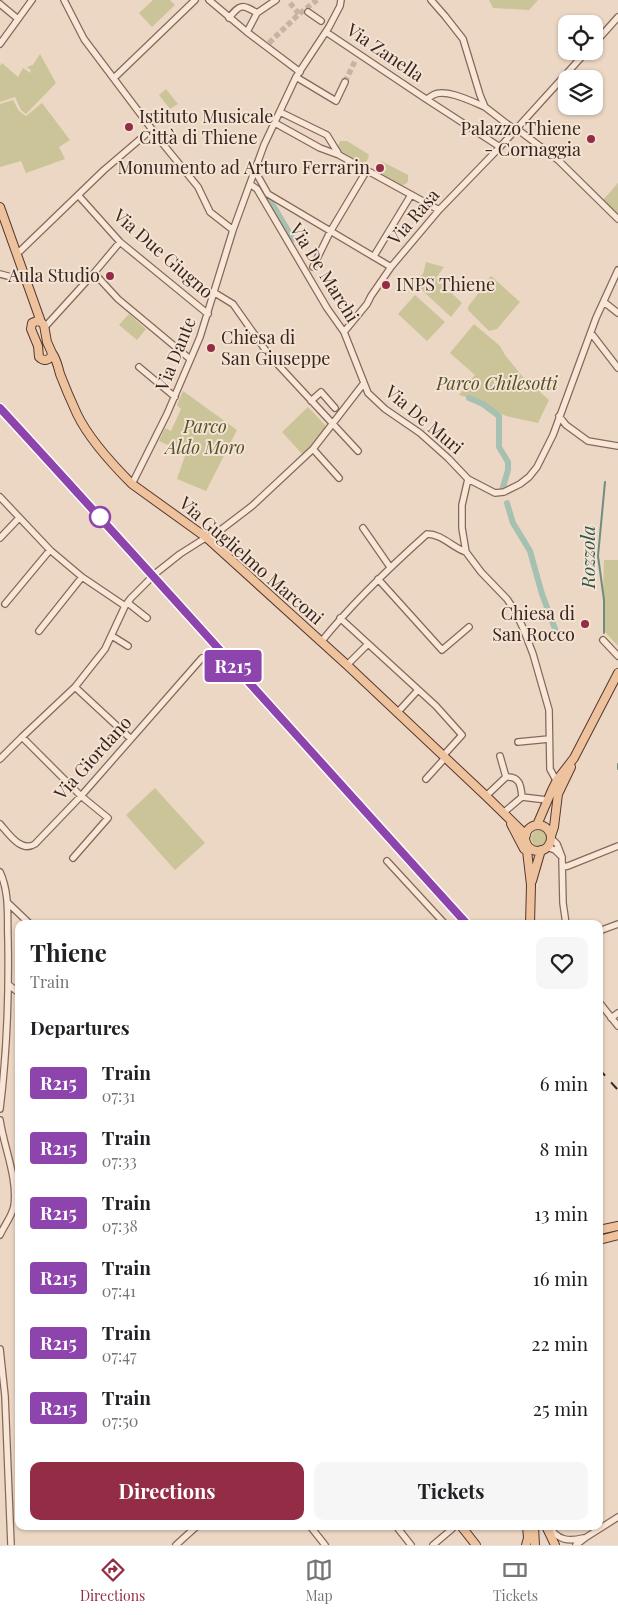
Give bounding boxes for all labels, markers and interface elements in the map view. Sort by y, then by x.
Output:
map controls [558,15,603,115]
button: locate [558,15,603,60]
street label: Via Zanella [341,17,429,87]
button: layers [558,70,603,115]
place label: Istituto Musicale Città di Thiene [139,104,273,149]
place label: Palazzo Thiene - Cornaggia [461,116,581,161]
marker: Istituto Musicale Città di Thiene [123,121,135,133]
marker: Palazzo Thiene - Cornaggia [585,133,597,145]
place label: Monumento ad Arturo Ferrarin [118,155,370,179]
marker: Monumento ad Arturo Ferrarin [374,162,386,174]
street label: Via Rasa [382,183,444,250]
street label: Via Due Giugno [108,203,219,303]
street label: Via De Marchi [284,217,365,327]
place label: Aula Studio [7,263,100,287]
marker: Aula Studio [104,270,116,282]
place label: INPS Thiene [396,272,495,296]
marker: INPS Thiene [380,279,392,291]
street label: Via Dante [149,313,201,395]
place label: Chiesa di San Giuseppe [221,325,330,370]
marker: Chiesa di San Giuseppe [205,342,217,354]
park label: Parco Chilesotti [435,371,558,395]
street label: Via De Muri [380,379,469,459]
park label: Parco Aldo Moro [163,414,245,459]
street label: Via Guglielmo Marconi [174,490,329,630]
unlabelled marker [89,506,111,528]
water label: Rozzola [574,525,600,590]
place label: Chiesa di San Rocco [492,601,575,646]
marker: Chiesa di San Rocco [579,618,591,630]
line badge: R215 [198,650,268,682]
text: R215 [215,654,251,678]
street label: Via Giordano [48,710,136,805]
text: Thiene [30,936,107,968]
button: heart [536,937,588,989]
text: Train [30,971,69,992]
text: Departures [30,1014,130,1040]
text: Train [102,1059,151,1085]
text: 6 min [540,1070,588,1096]
text: R215 [40,1071,77,1095]
text: 07:31 [102,1085,135,1106]
text: Train [102,1124,151,1150]
text: 8 min [540,1135,588,1161]
text: R215 [40,1136,77,1160]
text: 07:33 [102,1150,137,1171]
text: Train [102,1189,151,1215]
text: 13 min [534,1200,588,1226]
text: R215 [40,1201,77,1225]
text: 07:38 [102,1215,138,1236]
text: Train [102,1254,151,1280]
text: 16 min [533,1265,588,1291]
text: R215 [40,1266,77,1290]
text: 07:41 [102,1280,136,1301]
text: Train [102,1319,151,1345]
text: 22 min [531,1330,588,1356]
text: R215 [40,1331,77,1355]
text: 07:47 [102,1345,136,1366]
text: Train [102,1384,151,1410]
text: 25 min [533,1395,588,1421]
text: R215 [40,1396,77,1420]
text: 07:50 [102,1410,138,1431]
button: Directions [30,1462,304,1520]
button: Tickets [314,1462,588,1520]
tab: Directions [80,1556,145,1605]
tab: Map [305,1556,333,1605]
tab: Tickets [493,1556,538,1605]

